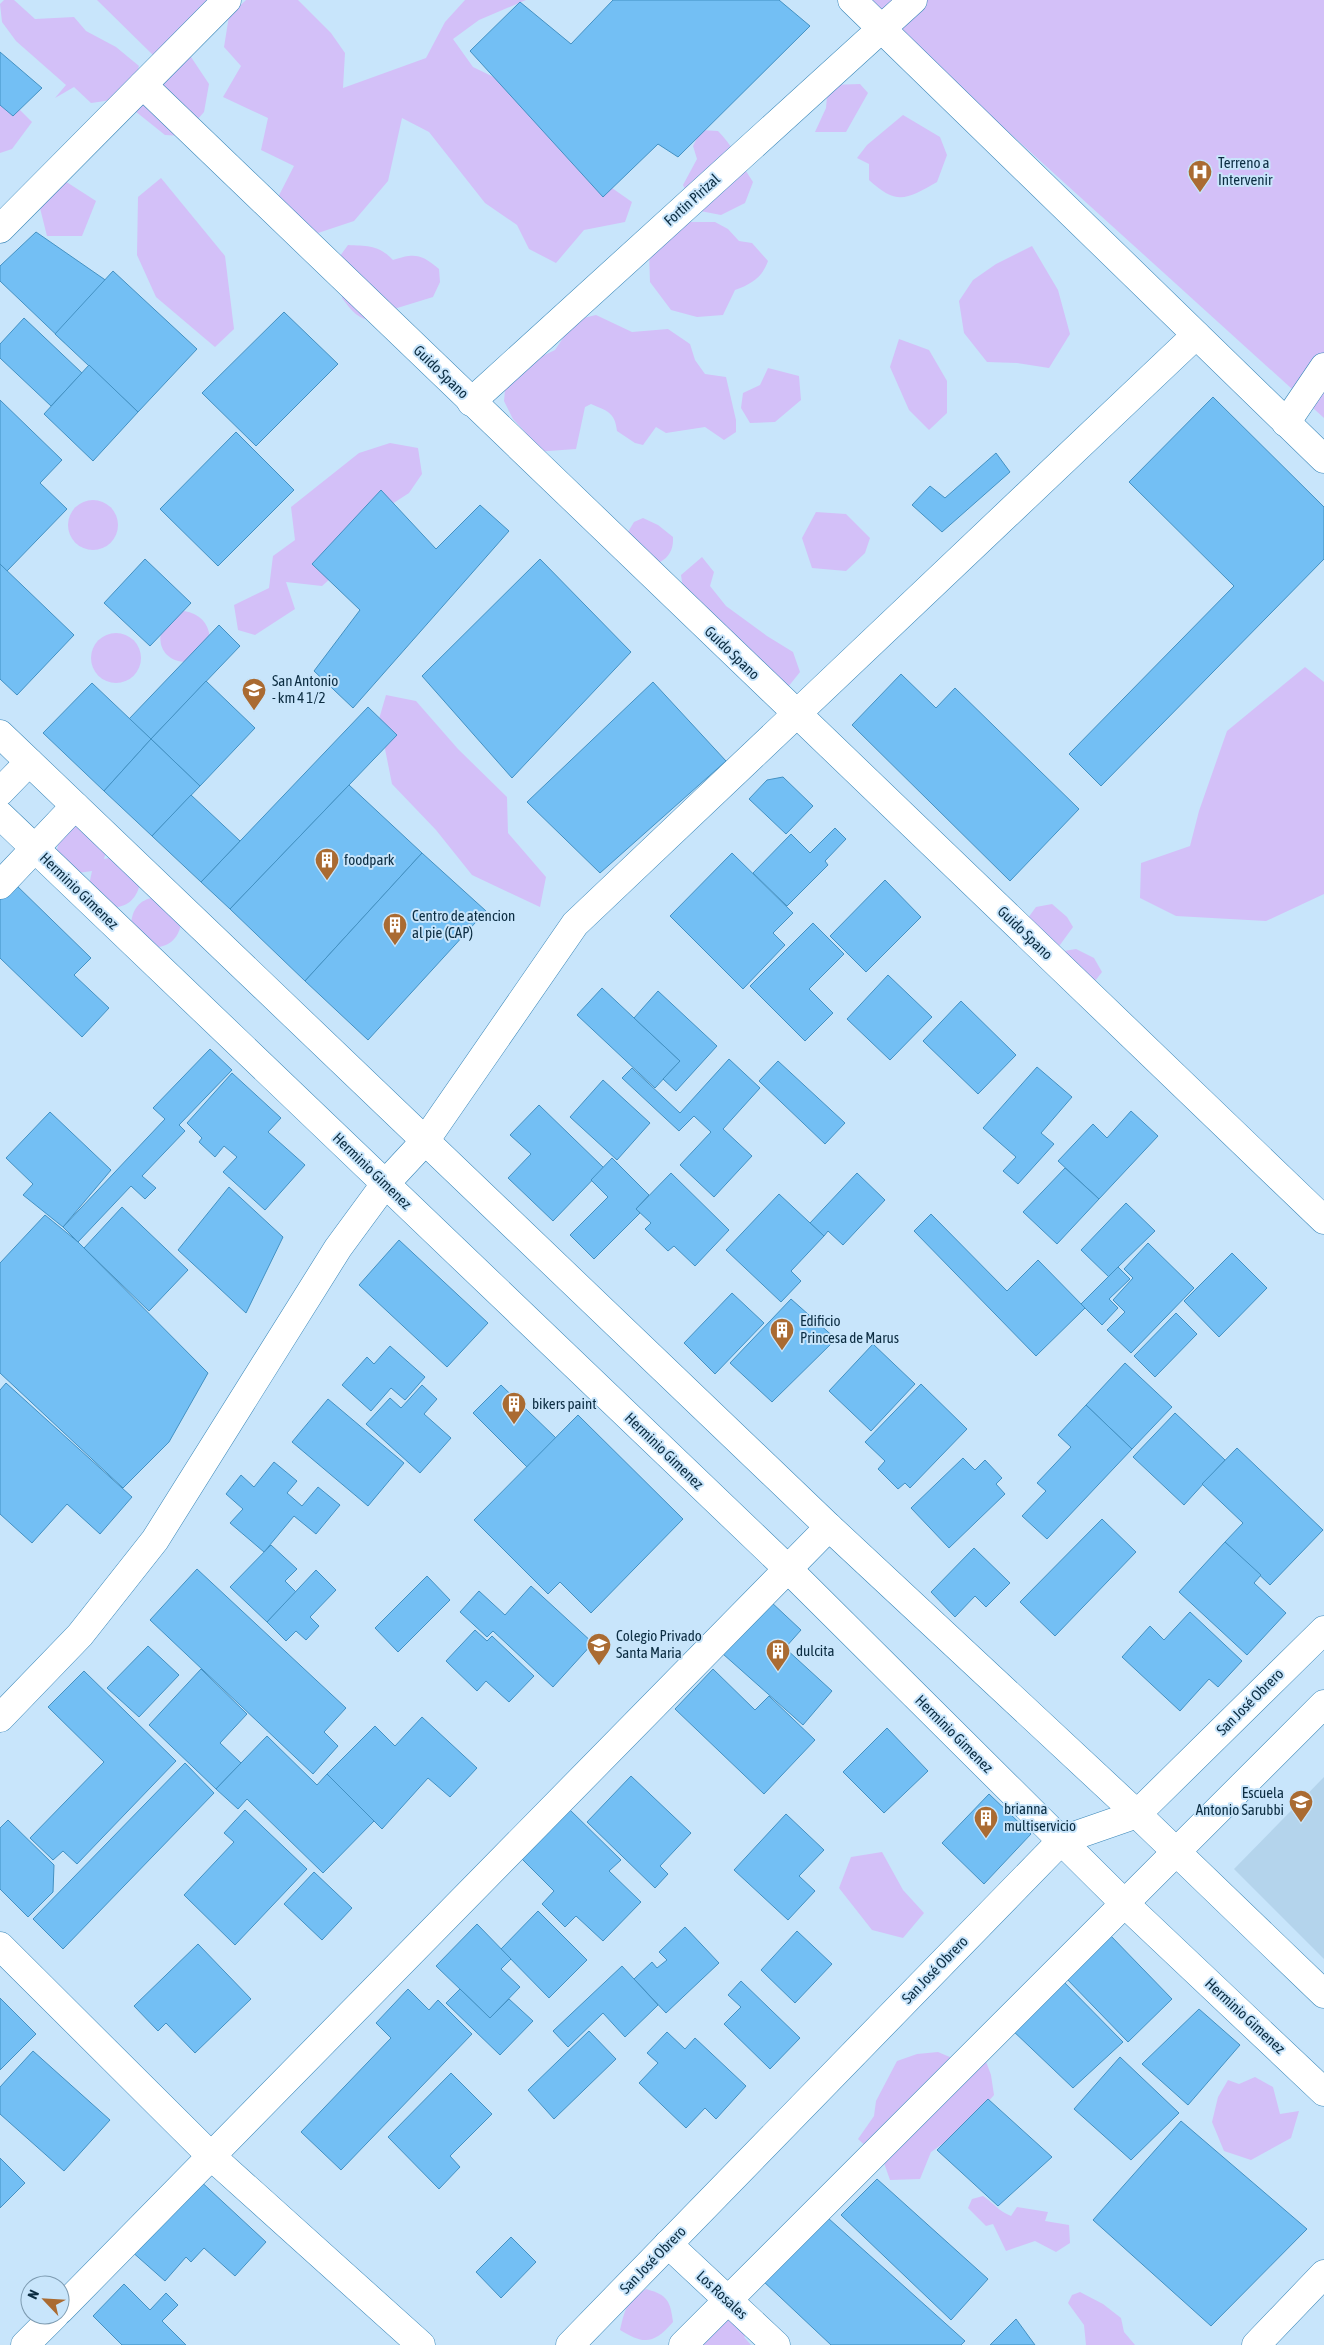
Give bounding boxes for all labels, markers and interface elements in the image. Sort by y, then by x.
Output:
place label: Terreno a Intervenir [1218,154,1273,188]
hospital icon: Terreno a Intervenir [1187,159,1213,193]
street label: Fortin Pirizal [660,170,723,229]
street label: Guido Spano [410,341,472,402]
street label: Guido Spano [701,622,763,683]
place label: San Antonio - km 4 1/2 [272,672,338,706]
school or university icon: San Antonio - km 4 1/2 [241,677,267,711]
building icon: foodpark [314,847,340,881]
street label: Herminio Gimenez [37,849,123,933]
place label: foodpark [344,851,395,868]
street label: Guido Spano [994,902,1056,963]
place label: Centro de atencion al pie (CAP) [412,907,515,941]
building icon: Centro de atencion al pie (CAP) [382,912,408,946]
street label: Herminio Gimenez [330,1129,416,1213]
place label: Edificio Princesa de Marus [800,1312,899,1346]
building icon: Edificio Princesa de Marus [769,1317,795,1351]
building icon: bikers paint [501,1391,527,1425]
place label: bikers paint [532,1395,597,1412]
street label: Herminio Gimenez [622,1409,708,1493]
place label: Colegio Privado Santa Maria [616,1627,702,1661]
school or university icon: Colegio Privado Santa Maria [586,1632,612,1666]
building icon: dulcita [765,1638,791,1672]
place label: dulcita [796,1642,835,1659]
street label: San José Obrero [1213,1665,1286,1738]
street label: Herminio Gimenez [912,1691,997,1776]
place label: Escuela Antonio Sarubbi [1196,1784,1284,1818]
school or university icon: Escuela Antonio Sarubbi [1288,1789,1314,1823]
place label: brianna multiservicio [1004,1800,1076,1834]
building icon: brianna multiservicio [973,1805,999,1839]
street label: San José Obrero [898,1932,971,2007]
street label: Herminio Gimenez [1202,1974,1289,2057]
street label: San José Obrero [616,2222,689,2297]
street label: Los Rosales [694,2267,751,2322]
north arrow [20,2275,70,2325]
text: N [24,2287,42,2302]

